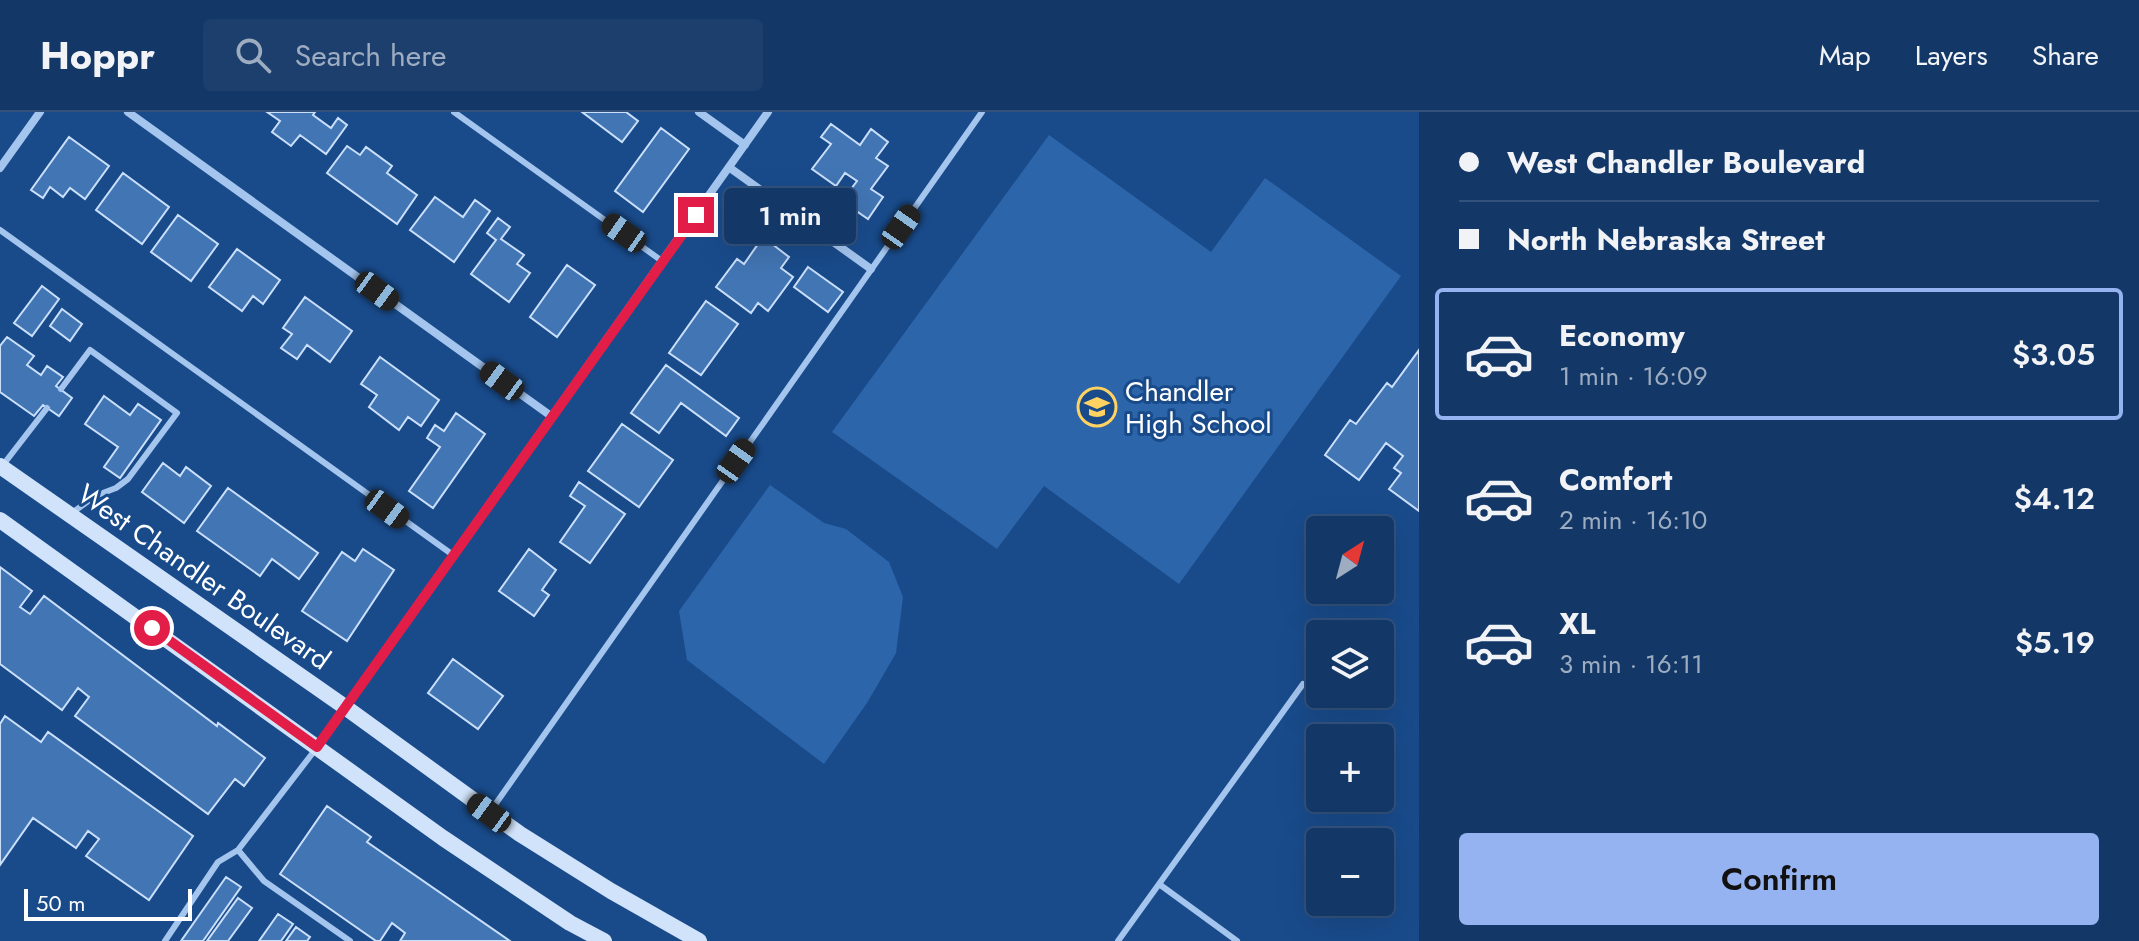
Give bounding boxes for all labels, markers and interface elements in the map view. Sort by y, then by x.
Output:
search box [203,19,763,91]
text: Hoppr [40,28,155,83]
icon: search [231,33,275,77]
text: Search here [295,34,447,77]
text: Map [1819,35,1871,76]
text: Layers [1915,35,1988,76]
text: Share [2032,35,2099,76]
text: West Chandler Boulevard [1507,141,1865,184]
callout: 1 min [724,187,856,243]
route end [678,197,714,233]
text: 1 min [758,197,822,235]
car [877,200,925,254]
car [597,209,651,257]
text: North Nebraska Street [1507,218,1825,261]
car [351,267,403,315]
text: Economy [1559,314,1685,357]
icon: car [1463,318,1535,390]
text: $3.05 [2012,333,2095,376]
car [476,357,528,405]
text: 1 min · 16:09 [1559,357,1708,395]
place label: Chandler High School [1125,371,1272,444]
school or university icon: Chandler High School [1076,386,1118,428]
car [712,434,760,488]
text: Comfort [1559,458,1672,501]
icon: car [1463,462,1535,534]
street label: West Chandler Boulevard [69,474,339,680]
text: $4.12 [2014,477,2095,520]
car [361,485,413,533]
text: 2 min · 16:10 [1559,501,1707,539]
north arrow [1306,516,1394,604]
map controls [1306,516,1394,916]
text: XL [1559,602,1595,645]
icon: car [1463,606,1535,678]
route start [134,610,170,646]
button: layers [1306,620,1394,708]
text: $5.19 [2015,621,2095,664]
text: 3 min · 16:11 [1559,645,1703,683]
button: + [1306,724,1394,812]
car [463,789,515,837]
button: − [1306,828,1394,916]
button: Confirm [1459,833,2099,925]
scale bar [24,885,192,921]
text: 50 m [36,887,85,919]

